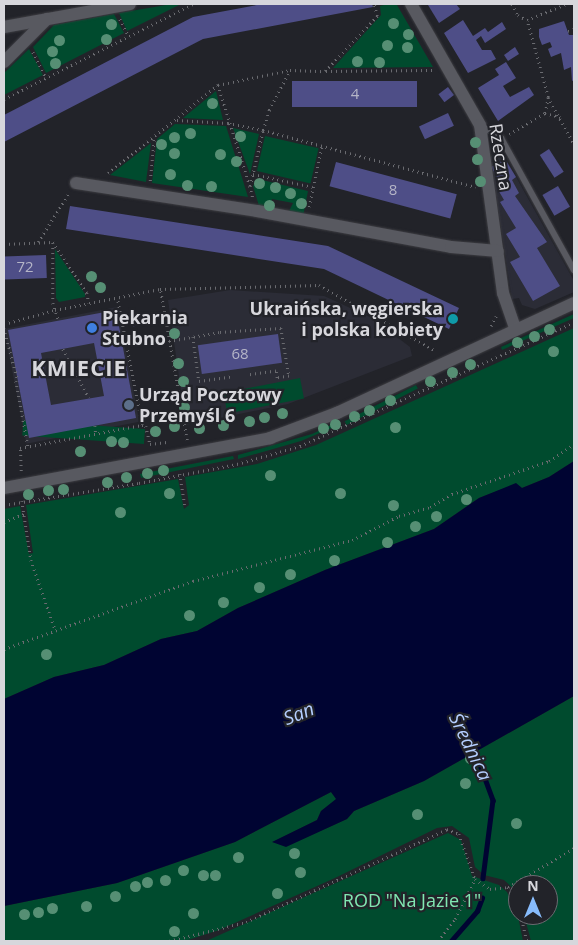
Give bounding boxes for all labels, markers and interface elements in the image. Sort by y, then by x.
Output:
house number: 4 [351,85,359,103]
street label: Rzeczna [485,122,517,192]
house number: 8 [389,181,397,199]
house number: 72 [16,258,34,276]
place label: Ukraińska, węgierska i polska kobiety [250,298,443,340]
place label: Piekarnia Stubno [102,307,188,350]
marker: Ukraińska, węgierska i polska kobiety [447,313,459,325]
marker: Piekarnia Stubno [86,322,98,334]
house number: 68 [231,345,249,363]
district label: KMIECIE [30,355,128,381]
place label: Urząd Pocztowy Przemyśl 6 [139,384,282,426]
marker: Urząd Pocztowy Przemyśl 6 [123,399,135,411]
water label: San [280,698,318,730]
water label: Średnica [444,709,496,785]
north arrow [508,875,558,925]
text: N [527,876,539,895]
park label: ROD "Na Jazie 1" [343,889,481,911]

